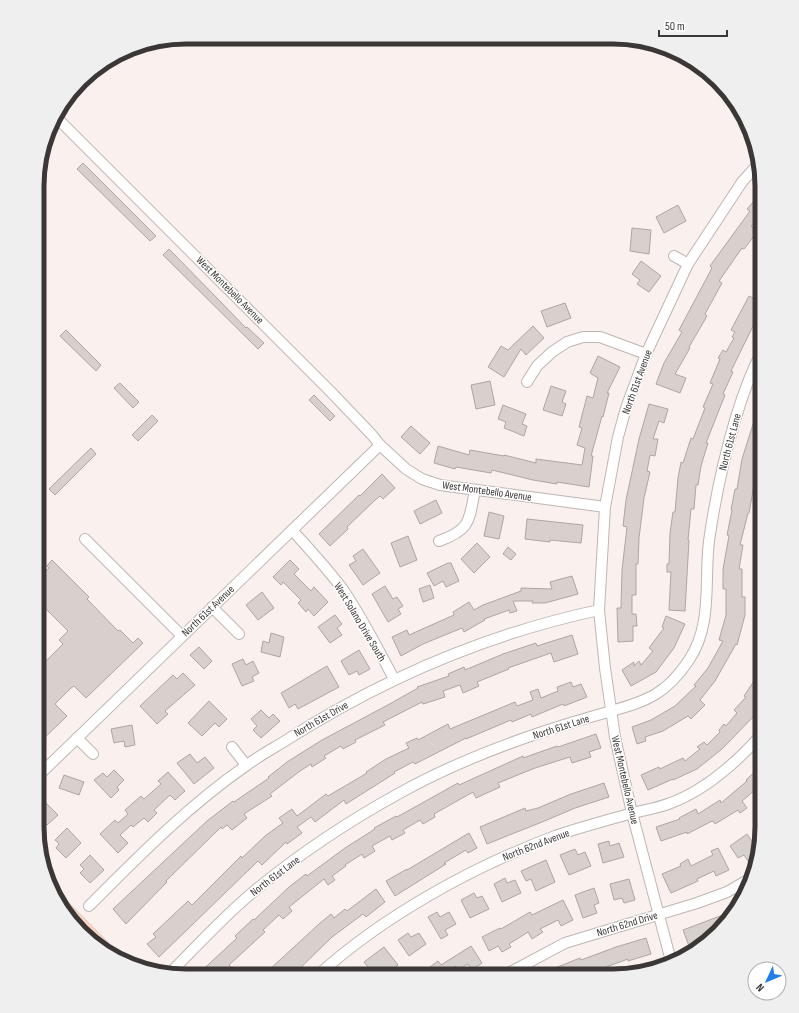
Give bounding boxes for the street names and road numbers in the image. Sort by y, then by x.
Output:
street label: West Montebello Avenue [193,253,267,327]
street label: North 61st Avenue [619,348,655,416]
street label: North 61st Lane [716,412,744,472]
street label: West Montebello Avenue [441,478,533,504]
street label: West Solano Drive South [331,580,389,664]
street label: North 61st Avenue [179,583,237,639]
street label: North 61st Drive [292,698,350,740]
street label: North 61st Lane [531,712,591,742]
street label: West Montebello Avenue [609,735,641,825]
street label: North 62nd Avenue [501,826,571,864]
street label: North 61st Lane [248,853,302,899]
street label: North 62nd Drive [595,909,659,939]

